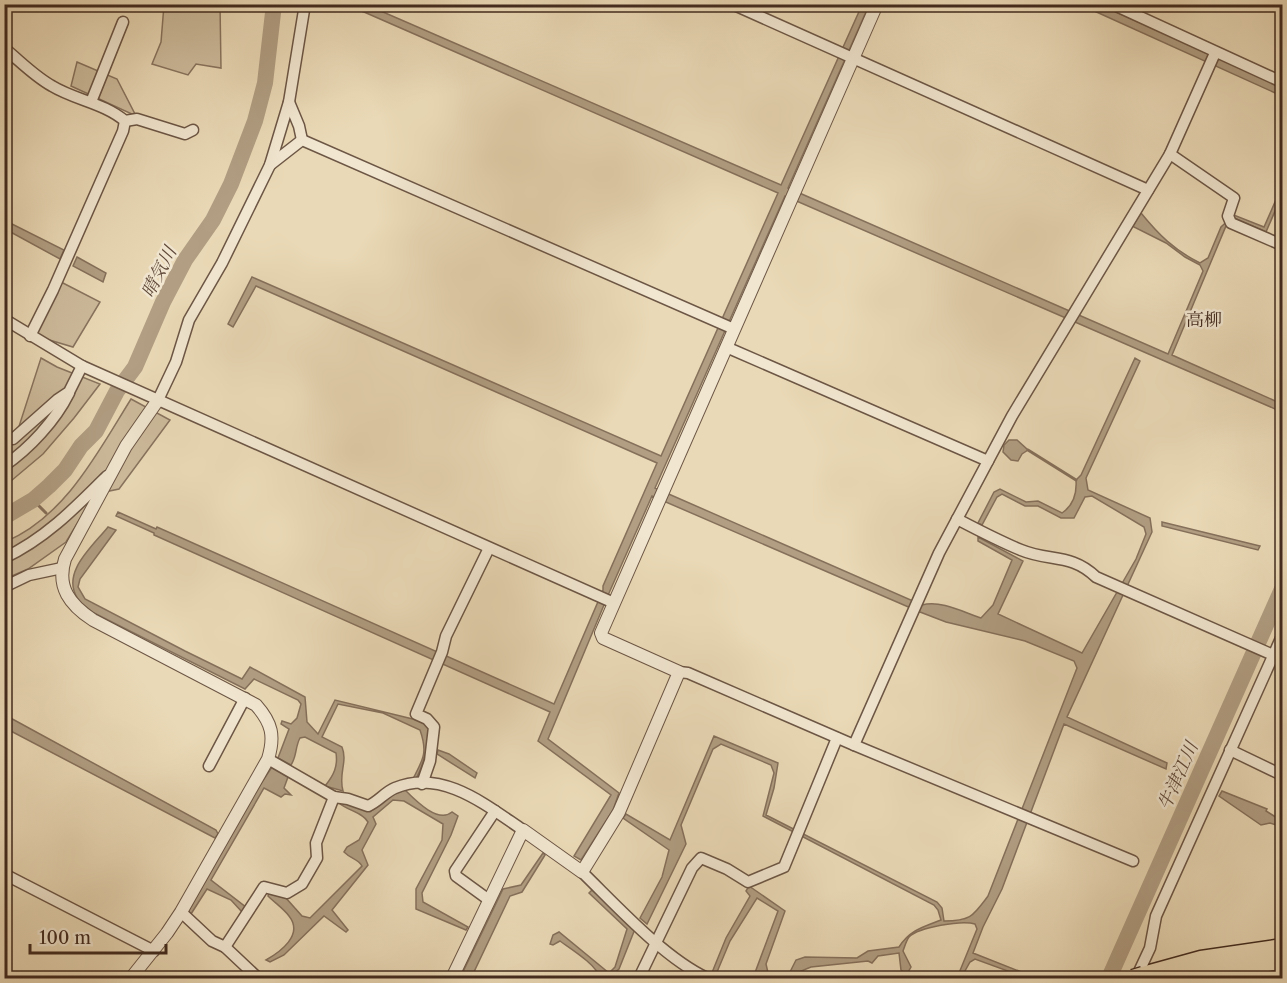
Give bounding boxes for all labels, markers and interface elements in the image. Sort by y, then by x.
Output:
water label: 晴気川 [137,241,182,301]
district label: 高柳 [1186,309,1222,331]
water label: 牛津江川 [1153,737,1204,813]
scale bar [30,917,166,955]
text: 100 m [39,927,91,949]

